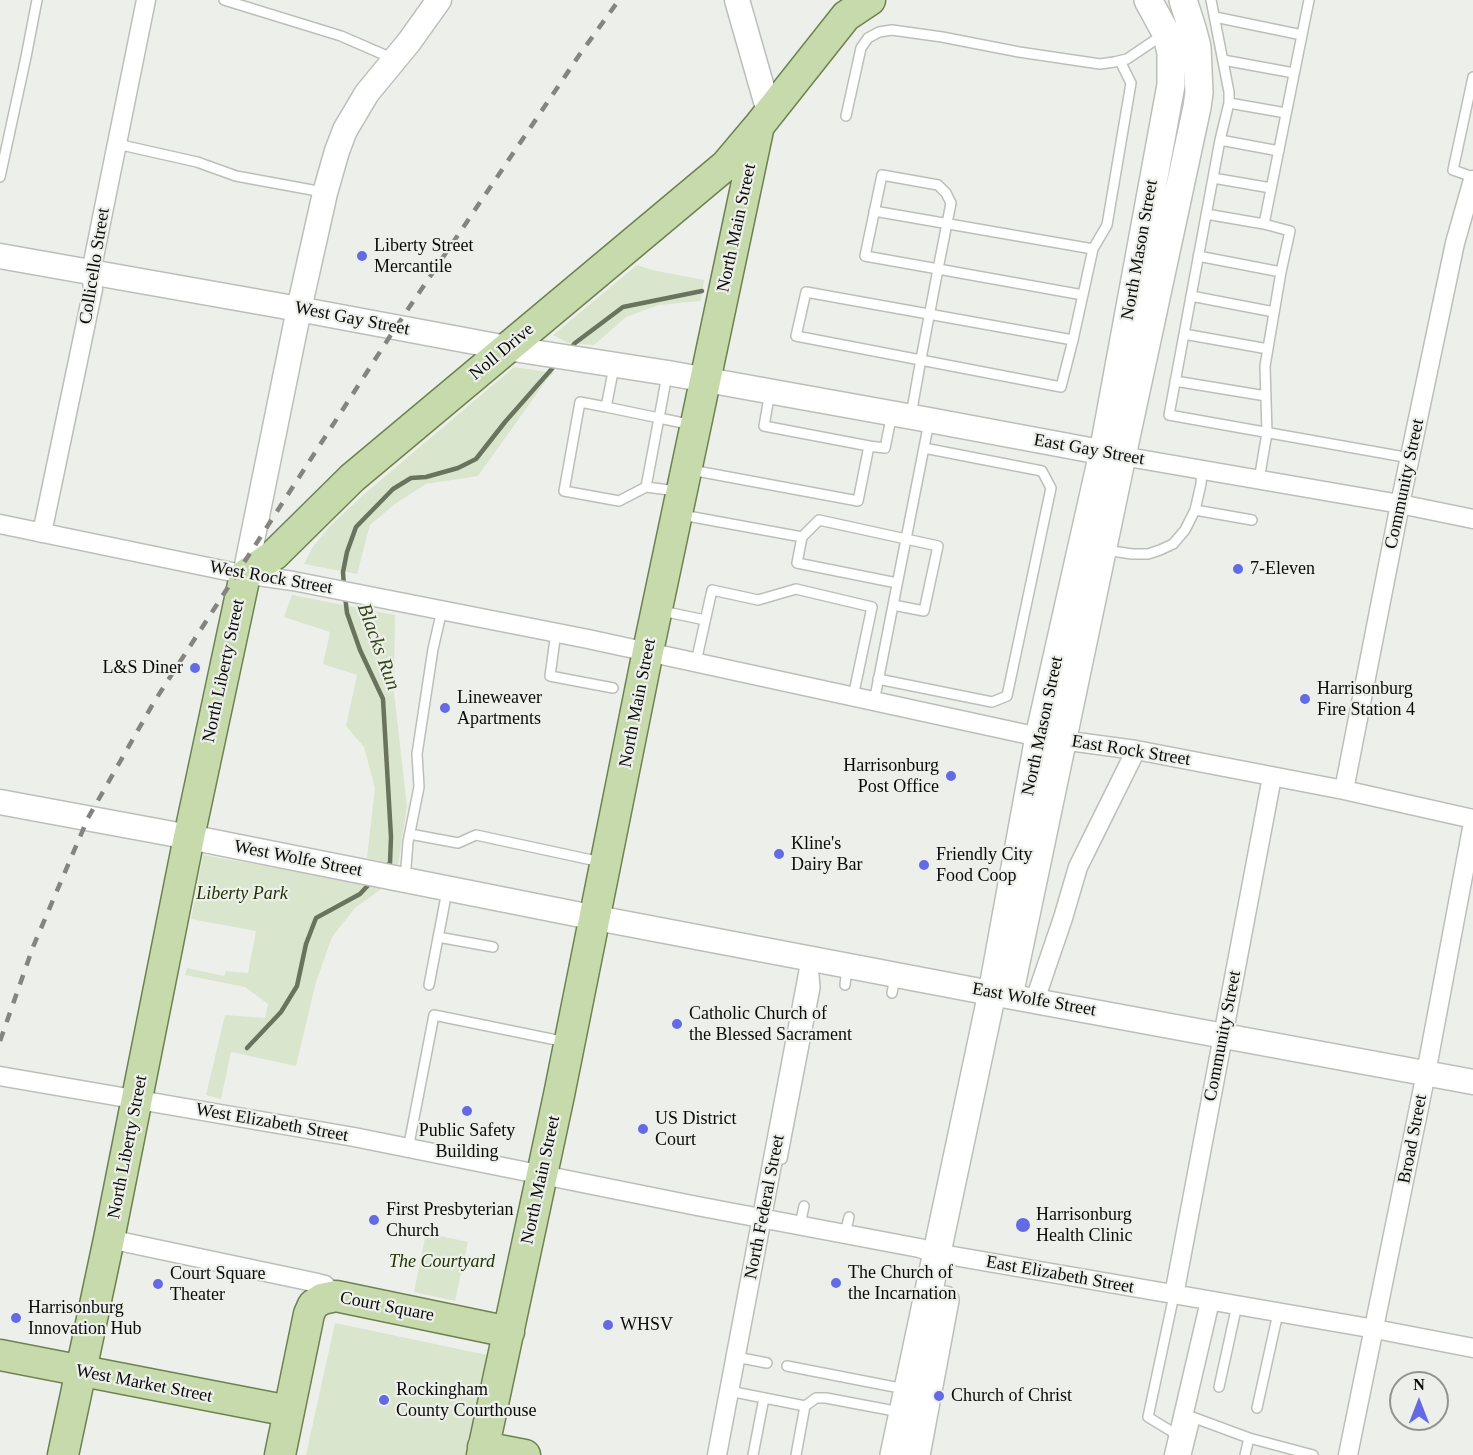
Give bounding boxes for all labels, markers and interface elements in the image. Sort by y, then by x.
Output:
street label: North Main Street [713,162,761,294]
street label: North Mason Street [1117,178,1163,322]
street label: Collicello Street [75,206,115,326]
place label: Liberty Street Mercantile [374,235,473,278]
marker: Liberty Street Mercantile [355,249,369,263]
street label: West Gay Street [293,297,411,341]
street label: Noll Drive [465,319,539,385]
street label: Community Street [1381,417,1429,551]
street label: East Gay Street [1032,430,1146,470]
street label: West Rock Street [208,557,334,599]
place label: 7-Eleven [1250,558,1315,580]
marker: 7-Eleven [1231,562,1245,576]
street label: North Liberty Street [198,597,250,745]
water label: Blacks Run [351,600,405,694]
street label: North Main Street [615,637,661,769]
street label: North Mason Street [1018,654,1068,798]
place label: L&S Diner [103,657,183,679]
marker: L&S Diner [188,661,202,675]
place label: Harrisonburg Fire Station 4 [1317,678,1415,720]
place label: Lineweaver Apartments [457,687,542,730]
marker: Harrisonburg Fire Station 4 [1298,692,1312,706]
marker: Lineweaver Apartments [438,701,452,715]
street label: East Rock Street [1070,731,1192,771]
place label: Harrisonburg Post Office [843,755,939,798]
marker: Harrisonburg Post Office [944,769,958,783]
place label: Kline's Dairy Bar [791,833,862,876]
street label: West Wolfe Street [232,836,364,882]
place label: Friendly City Food Coop [936,844,1033,886]
marker: Kline's Dairy Bar [772,847,786,861]
marker: Friendly City Food Coop [917,858,931,872]
park label: Liberty Park [196,883,288,905]
street label: Community Street [1200,969,1246,1103]
street label: East Wolfe Street [970,978,1098,1022]
place label: Catholic Church of the Blessed Sacrament [689,1003,852,1046]
marker: Catholic Church of the Blessed Sacrament [670,1017,684,1031]
street label: North Liberty Street [103,1073,153,1221]
street label: Broad Street [1394,1093,1432,1185]
street label: West Elizabeth Street [194,1099,350,1147]
marker: Public Safety Building [460,1104,474,1118]
place label: US District Court [655,1108,737,1150]
street label: North Main Street [517,1114,565,1246]
place label: Public Safety Building [419,1120,515,1162]
marker: US District Court [636,1122,650,1136]
street label: North Federal Street [740,1133,790,1281]
place label: First Presbyterian Church [386,1199,513,1242]
place label: Harrisonburg Health Clinic [1036,1204,1132,1246]
marker: First Presbyterian Church [367,1213,381,1227]
marker: Harrisonburg Health Clinic [1014,1216,1032,1234]
park label: The Courtyard [389,1251,495,1273]
street label: East Elizabeth Street [984,1251,1136,1299]
place label: The Church of the Incarnation [848,1262,956,1304]
place label: Court Square Theater [170,1263,265,1306]
marker: The Church of the Incarnation [829,1276,843,1290]
marker: Court Square Theater [151,1277,165,1291]
street label: Court Square [338,1287,436,1327]
place label: Harrisonburg Innovation Hub [28,1297,141,1340]
marker: Harrisonburg Innovation Hub [9,1311,23,1325]
place label: WHSV [620,1314,673,1336]
marker: WHSV [601,1318,615,1332]
street label: West Market Street [74,1360,214,1408]
north arrow [1389,1371,1449,1431]
text: N [1413,1376,1425,1393]
place label: Rockingham County Courthouse [396,1379,537,1422]
place label: Church of Christ [951,1385,1072,1407]
marker: Church of Christ [932,1389,946,1403]
marker: Rockingham County Courthouse [377,1393,391,1407]

